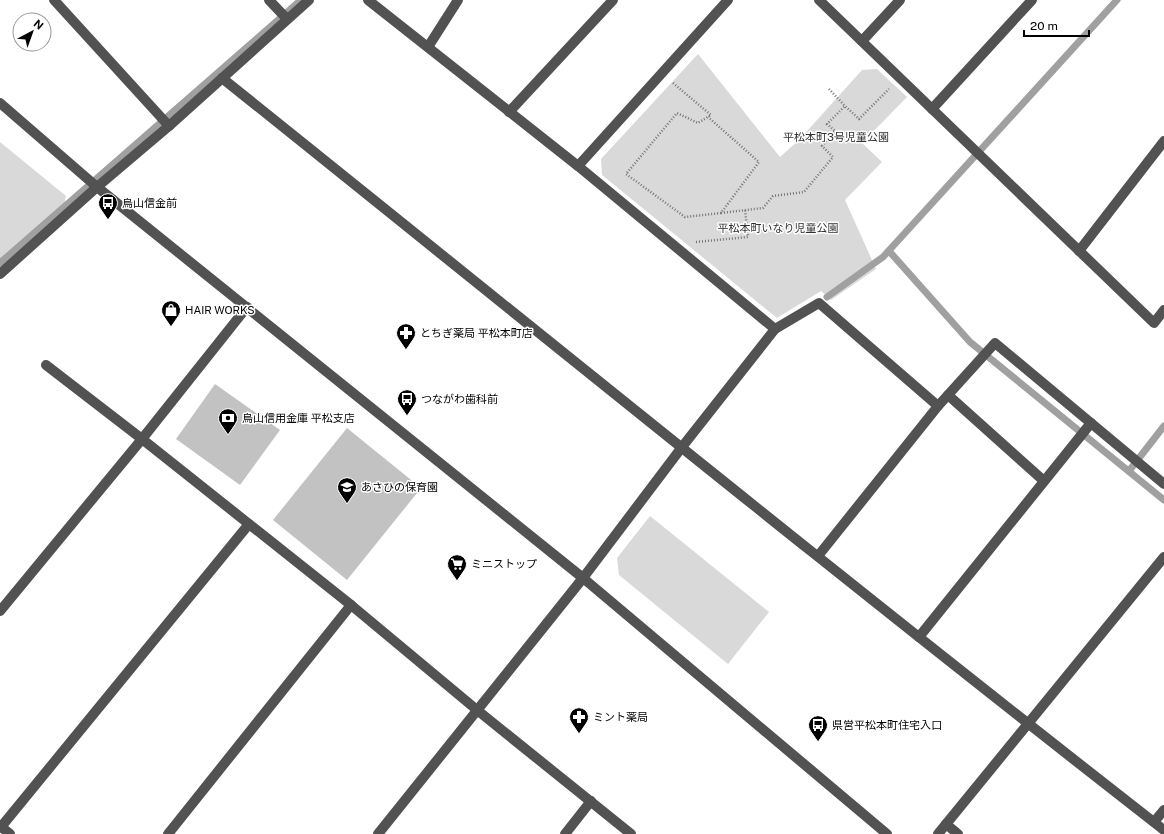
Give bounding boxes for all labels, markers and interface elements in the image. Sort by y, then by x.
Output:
north arrow [12,12,52,52]
scale bar [1024,12,1089,38]
text: N [31,17,46,32]
text: 20 m [1030,19,1058,33]
park label: 平松本町3号児童公園 [783,131,889,143]
bus stop icon: 烏山信金前 [97,192,119,220]
place label: 烏山信金前 [122,197,177,209]
park label: 平松本町いなり児童公園 [718,222,839,234]
shop icon: HAIR WORKS [160,299,182,327]
place label: HAIR WORKS [185,304,255,316]
pharmacy icon: とちぎ薬局 平松本町店 [395,322,417,350]
place label: とちぎ薬局 平松本町店 [420,327,533,339]
bus stop icon: つながわ歯科前 [396,388,418,416]
place label: つながわ歯科前 [421,393,498,405]
bank icon: 烏山信用金庫 平松支店 [217,407,239,435]
place label: 烏山信用金庫 平松支店 [242,412,355,424]
school or university icon: あさひの保育園 [336,476,358,504]
place label: あさひの保育園 [361,481,438,493]
supermarket icon: ミニストップ [446,553,468,581]
place label: ミニストップ [471,558,537,570]
pharmacy icon: ミント薬局 [568,706,590,734]
place label: ミント薬局 [593,711,648,723]
bus stop icon: 県営平松本町住宅入口 [807,714,829,742]
place label: 県営平松本町住宅入口 [832,719,942,731]

